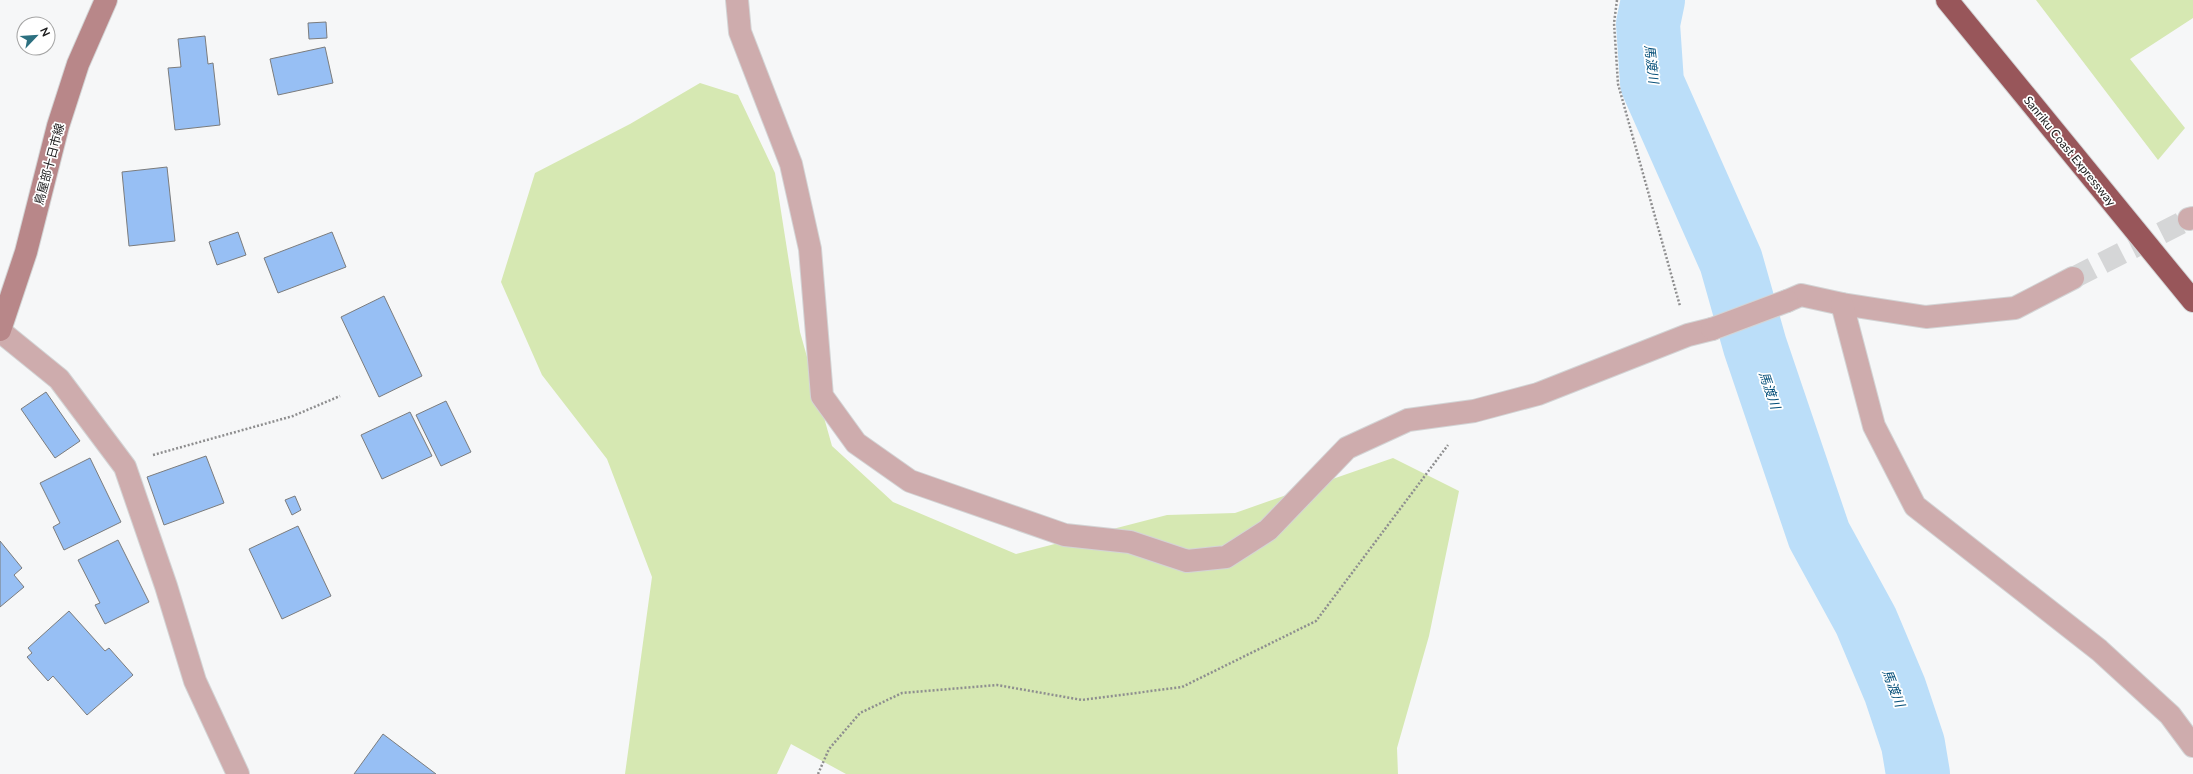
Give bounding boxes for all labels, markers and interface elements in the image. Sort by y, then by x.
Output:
north arrow [16,16,56,56]
text: N [38,25,53,38]
water label: 馬渡川 [1642,44,1663,86]
street label: Sanriku Coast Expressway [2021,93,2120,210]
street label: 鳥屋部十日市線 [31,121,67,207]
water label: 馬渡川 [1756,369,1785,413]
water label: 馬渡川 [1880,667,1909,711]

